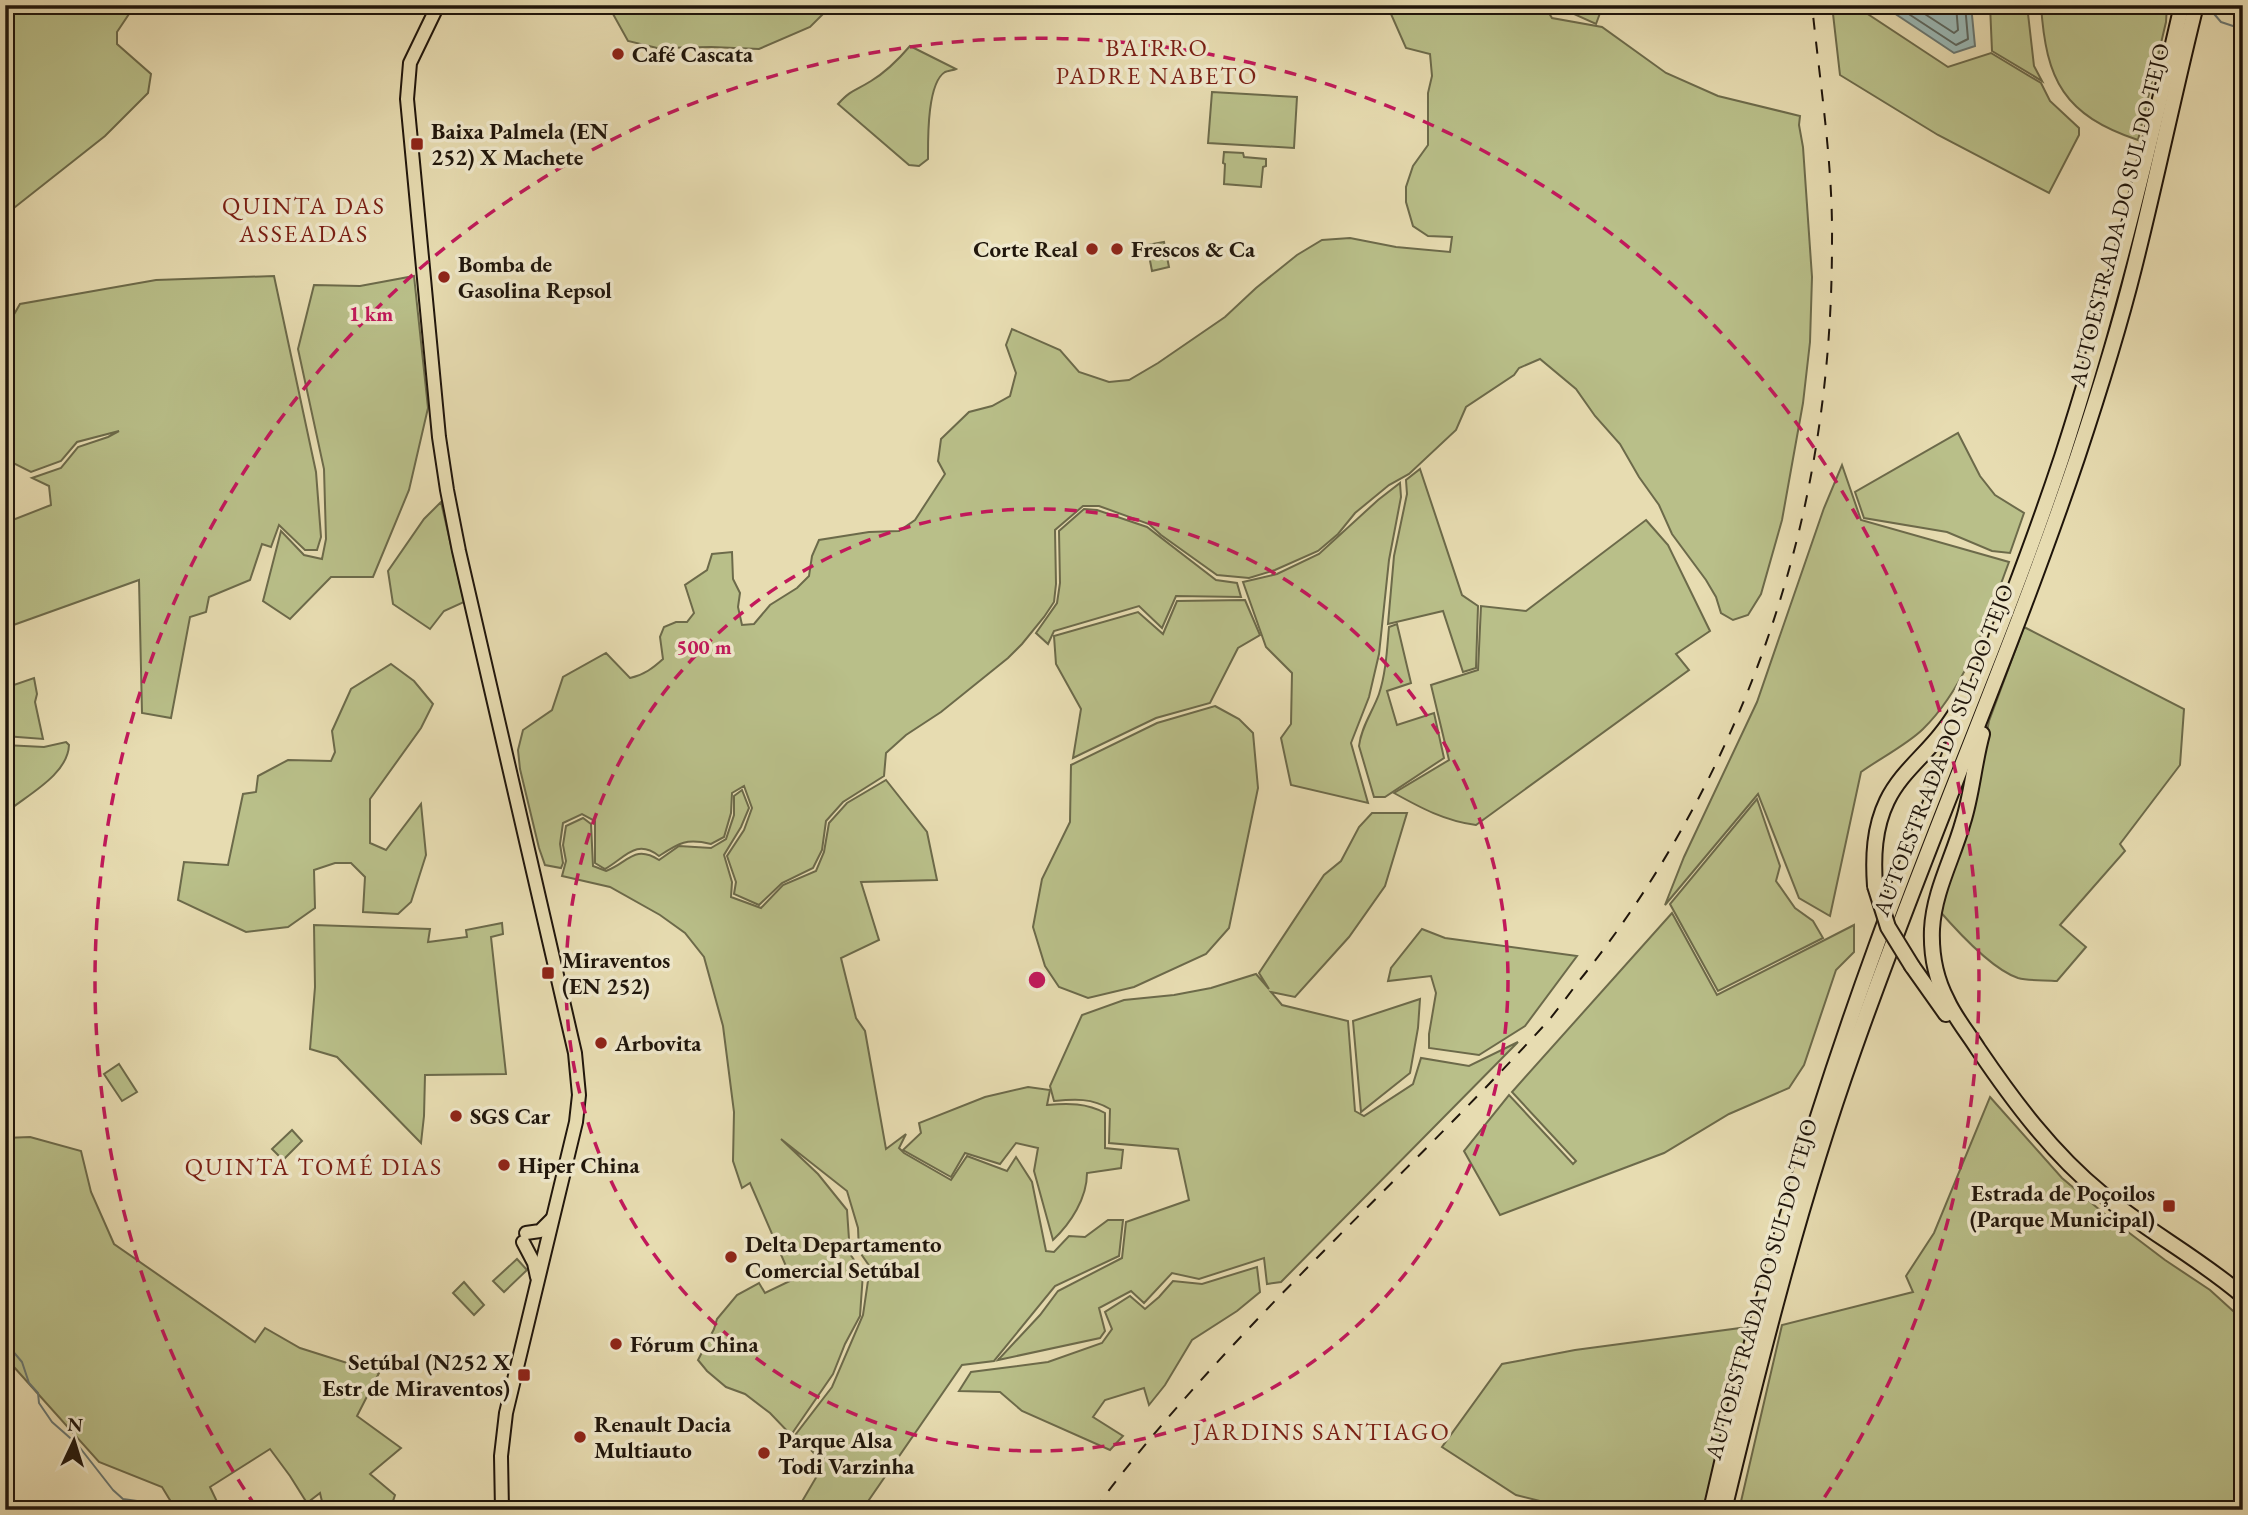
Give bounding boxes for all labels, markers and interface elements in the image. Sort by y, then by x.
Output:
district label: BAIRRO PADRE NABETO [1056,32,1258,91]
place label: Café Cascata [632,39,754,69]
street label: AUTOESTRADA DO SUL DO TEJO [2061,40,2176,391]
marker: Café Cascata [610,46,626,62]
place label: Baixa Palmela (EN 252) X Machete [431,116,609,172]
marker: Baixa Palmela (EN 252) X Machete [409,136,425,152]
district label: QUINTA DAS ASSEADAS [222,190,386,249]
place label: Corte Real [973,234,1078,264]
place label: Frescos & Ca [1131,234,1256,264]
marker: Corte Real [1084,241,1100,257]
marker: Frescos & Ca [1109,241,1125,257]
place label: Bomba de Gasolina Repsol [458,249,612,305]
marker: Bomba de Gasolina Repsol [436,269,452,285]
text: 1 km [349,300,393,327]
street label: AUTOESTRADA DO SUL DO TEJO [1865,580,2020,921]
text: 500 m [676,633,732,660]
place label: Miraventos (EN 252) [562,945,670,1001]
marker: Miraventos (EN 252) [540,965,556,981]
centre of rings [1025,968,1049,992]
place label: Arbovita [614,1028,702,1058]
marker: Arbovita [593,1035,609,1051]
place label: SGS Car [470,1101,551,1131]
marker: SGS Car [448,1108,464,1124]
street label: AUTOESTRADA DO SUL DO TEJO [1698,1115,1824,1464]
place label: Hiper China [518,1150,640,1180]
district label: QUINTA TOMÉ DIAS [185,1151,443,1182]
marker: Hiper China [496,1157,512,1173]
place label: Estrada de Poçoilos (Parque Municipal) [1970,1178,2155,1234]
marker: Estrada de Poçoilos (Parque Municipal) [2161,1198,2177,1214]
place label: Delta Departamento Comercial Setúbal [745,1229,942,1285]
marker: Delta Departamento Comercial Setúbal [723,1249,739,1265]
place label: Fórum China [630,1329,760,1359]
marker: Fórum China [608,1336,624,1352]
place label: Setúbal (N252 X Estr de Miraventos) [322,1347,511,1403]
marker: Setúbal (N252 X Estr de Miraventos) [516,1367,532,1383]
north arrow [38,1406,108,1476]
place label: Renault Dacia Multiauto [594,1409,732,1465]
text: N [67,1412,84,1438]
district label: JARDINS SANTIAGO [1191,1416,1451,1447]
place label: Parque Alsa Todi Varzinha [778,1425,915,1481]
marker: Renault Dacia Multiauto [572,1429,588,1445]
marker: Parque Alsa Todi Varzinha [756,1445,772,1461]

